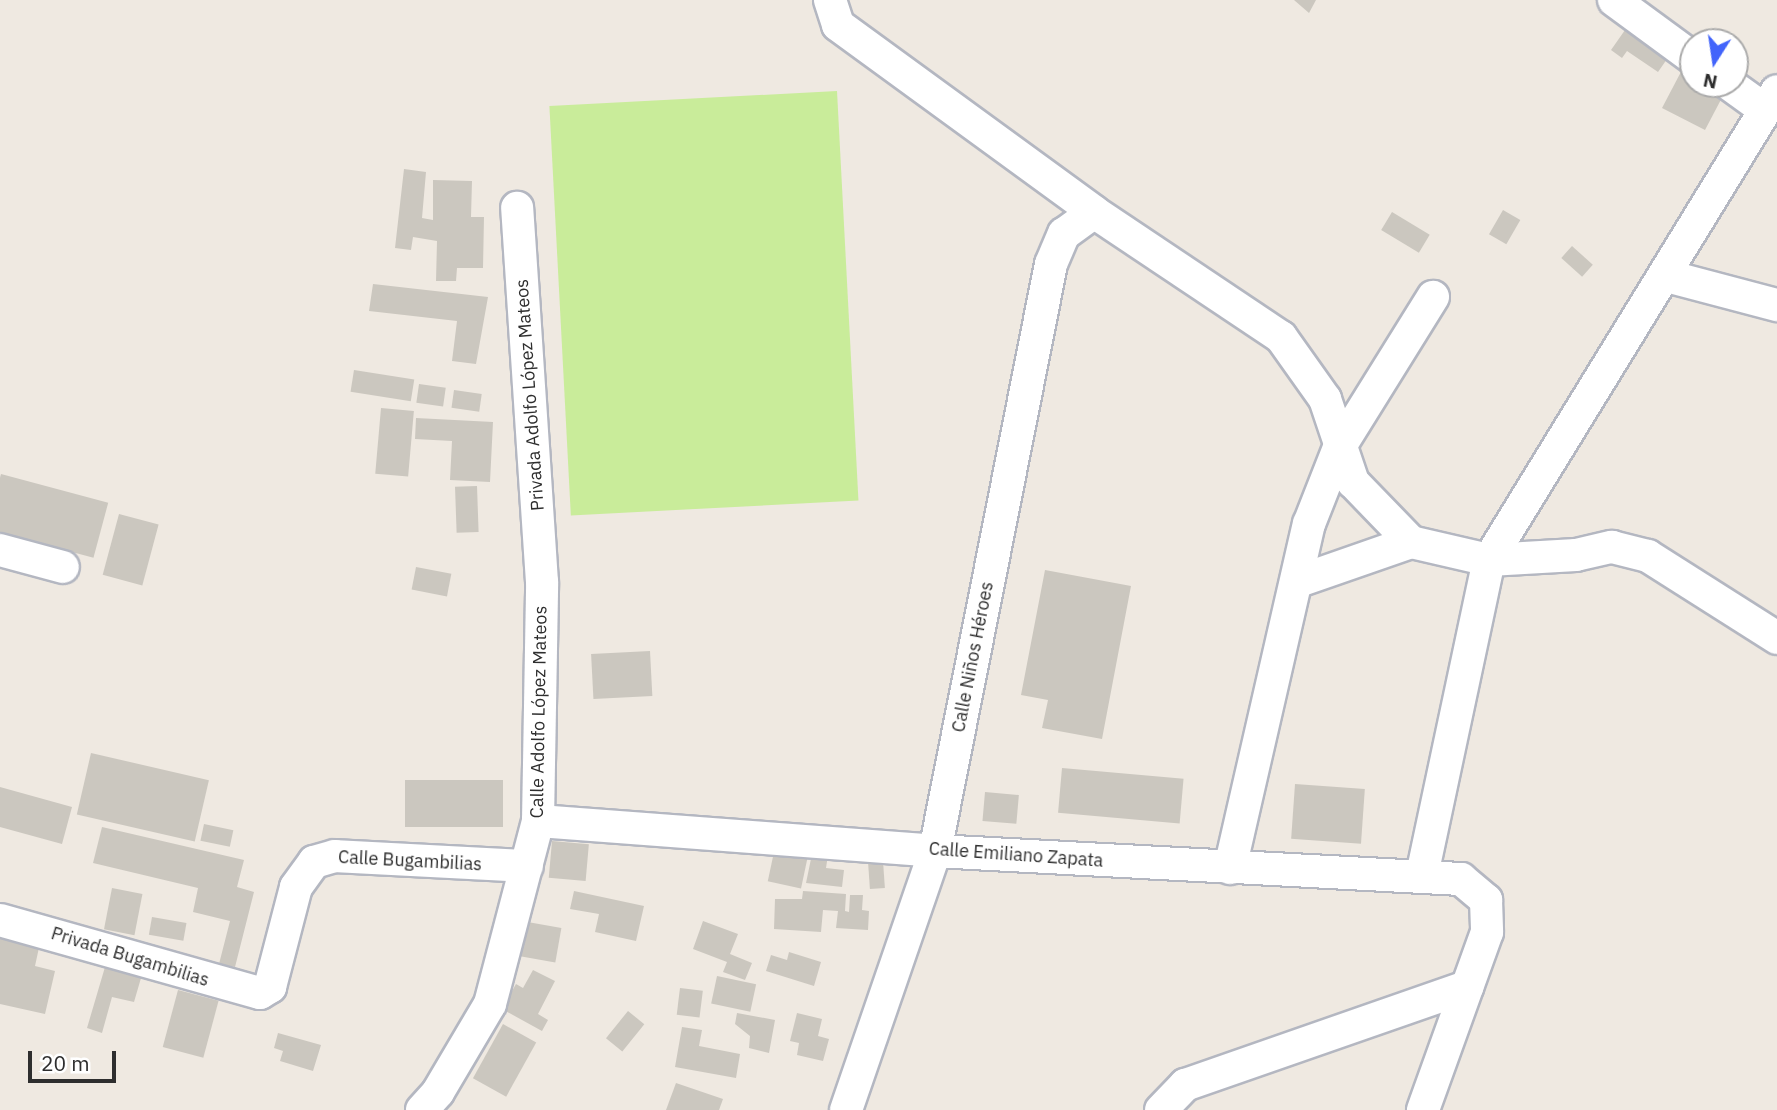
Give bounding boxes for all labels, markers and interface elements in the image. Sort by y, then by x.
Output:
north arrow [1679,28,1749,98]
text: N [1701,68,1719,95]
street label: Privada Adolfo López Mateos [511,278,549,512]
street label: Calle Niños Héroes [948,580,998,734]
street label: Calle Adolfo López Mateos [526,606,552,818]
street label: Calle Emiliano Zapata [928,838,1104,872]
street label: Calle Bugambilias [337,846,483,876]
street label: Privada Bugambilias [48,923,212,991]
scale bar [32,1036,119,1080]
text: 20 m [41,1049,90,1077]

